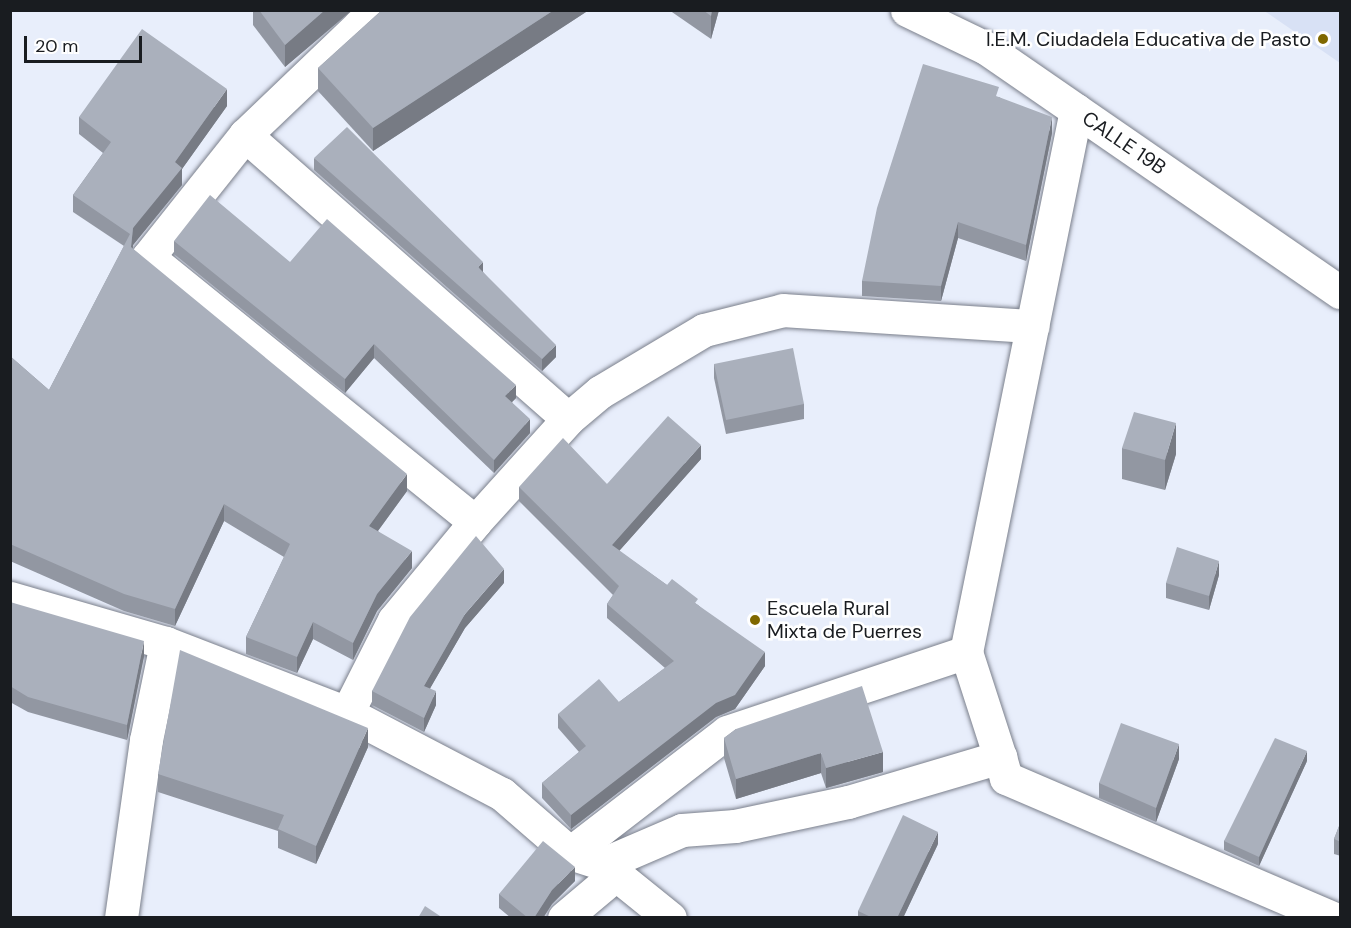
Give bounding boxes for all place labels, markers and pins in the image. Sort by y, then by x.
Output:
place label: I.E.M. Ciudadela Educativa de Pasto [986,27,1311,51]
marker: I.E.M. Ciudadela Educativa de Pasto [1316,32,1330,46]
place label: Escuela Rural Mixta de Puerres [767,596,922,643]
marker: Escuela Rural Mixta de Puerres [748,613,762,627]

